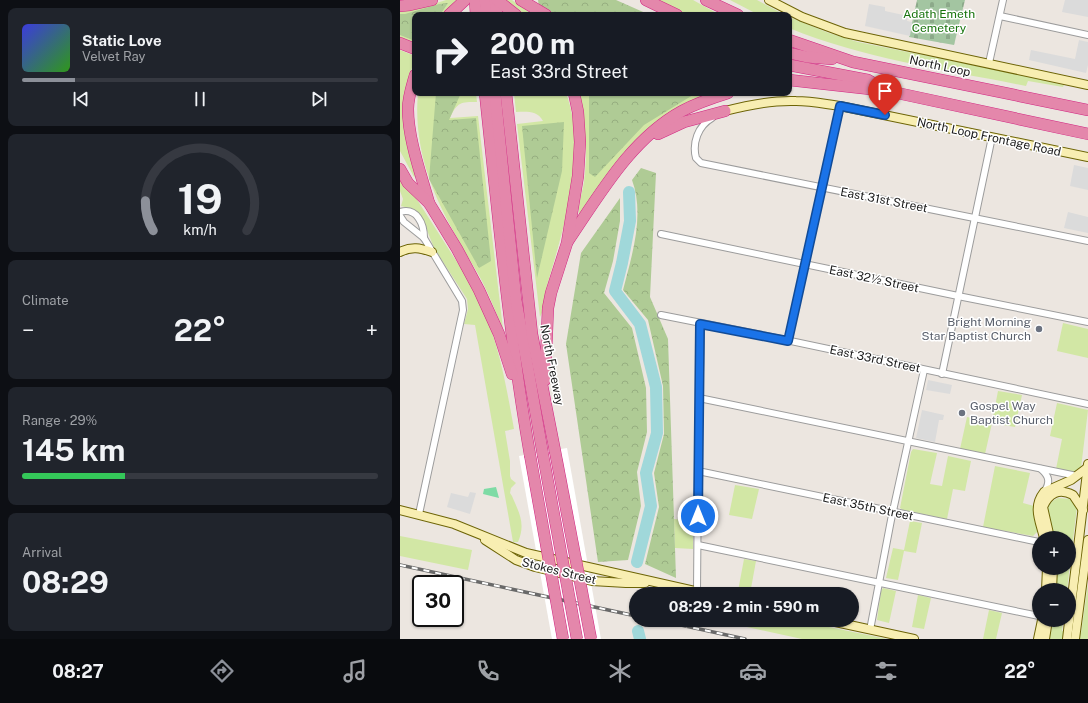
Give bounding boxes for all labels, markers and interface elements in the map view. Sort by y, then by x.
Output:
park label: Adath Emeth Cemetery [903,7,975,35]
text: 200 m [490,27,575,60]
icon: right [424,28,476,80]
text: Static Love [82,32,162,49]
text: Velvet Ray [82,49,146,64]
street label: North Loop [908,53,972,79]
text: East 33rd Street [490,61,628,82]
pin [868,74,902,115]
icon: arrive [874,80,896,102]
icon: previous [70,88,92,110]
icon: pause [189,88,211,110]
icon: next [308,88,330,110]
street label: North Loop Frontage Road [916,115,1062,159]
text: 19 [177,174,223,223]
street label: East 31st Street [839,185,929,215]
text: km/h [183,221,217,238]
street label: East 32½ Street [828,263,920,295]
text: Climate [22,293,69,308]
text: 22° [174,312,226,348]
place label: Bright Morning Star Baptist Church [921,315,1031,343]
text: − [22,317,34,343]
text: + [366,317,378,343]
street label: North Freeway [537,323,567,407]
marker: Bright Morning Star Baptist Church [1034,324,1044,334]
street label: East 33rd Street [828,343,922,376]
place label: Gospel Way Baptist Church [970,399,1053,427]
marker: Gospel Way Baptist Church [957,408,967,418]
text: Range · 29% [22,413,97,428]
text: 145 km [22,432,125,468]
street label: East 35th Street [821,491,915,524]
position arrow [677,495,719,537]
map controls [1032,531,1076,627]
button: + [1032,531,1076,575]
text: Arrival [22,545,62,560]
street label: Stokes Street [520,555,598,587]
text: 08:29 [22,564,109,600]
speed limit sign: 30 [412,575,464,627]
button: − [1032,583,1076,627]
text: 08:29 · 2 min · 590 m [669,598,819,615]
icon: directions [208,657,236,685]
icon: music [341,657,369,685]
icon: phone [474,657,502,685]
icon: climate [606,657,634,685]
icon: car [739,657,767,685]
icon: filters [872,657,900,685]
text: 08:27 [52,661,104,682]
text: 22° [1004,661,1036,682]

